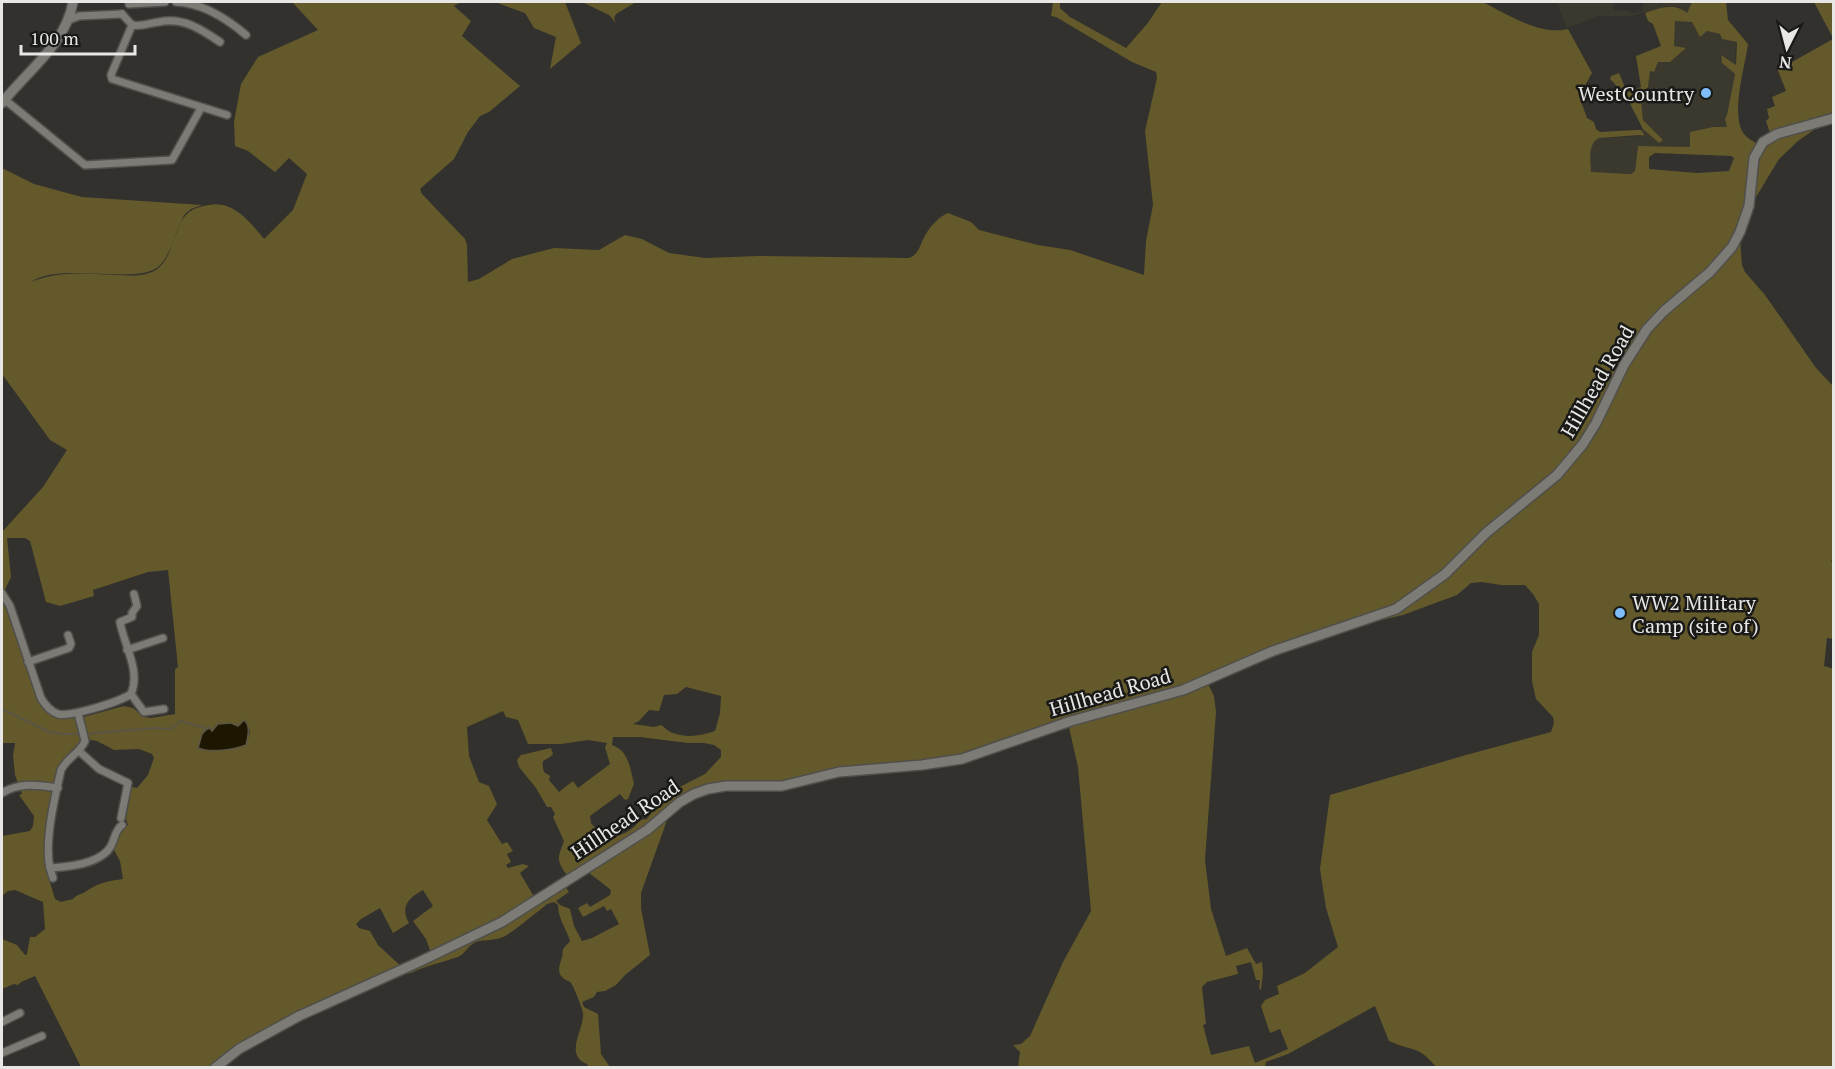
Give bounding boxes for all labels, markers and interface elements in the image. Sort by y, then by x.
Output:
scale bar [21,18,135,56]
north arrow [1757,18,1817,78]
text: 100 m [30,26,79,50]
text: N [1778,51,1793,74]
place label: WestCountry [1578,80,1695,107]
marker: WestCountry [1699,86,1713,100]
street label: Hillhead Road [1554,320,1640,442]
place label: WW2 Military Camp (site of) [1632,589,1759,639]
marker: WW2 Military Camp (site of) [1613,606,1627,620]
street label: Hillhead Road [1046,662,1174,722]
street label: Hillhead Road [566,773,684,865]

